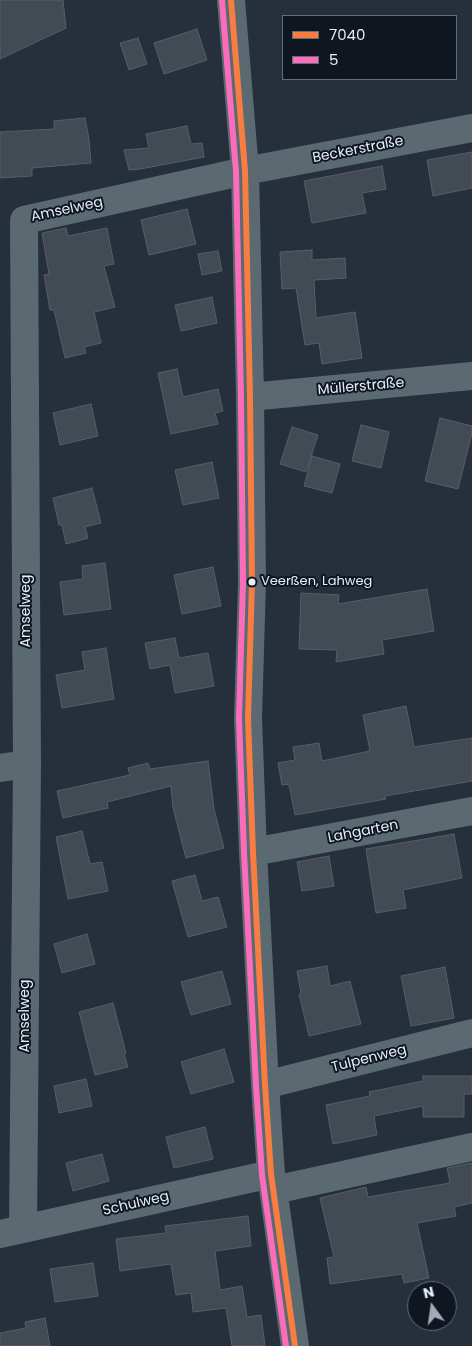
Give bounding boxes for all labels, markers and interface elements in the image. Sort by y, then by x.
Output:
legend [282,15,457,80]
text: 7040 [329,24,365,45]
text: 5 [329,49,338,70]
street label: Beckerstraße [311,133,405,167]
street label: Amselweg [30,194,104,226]
street label: Müllerstraße [317,375,405,399]
place label: Veerßen, Lahweg [261,574,372,590]
street label: Amselweg [18,575,34,647]
marker: Veerßen, Lahweg [247,577,257,587]
street label: Lahgarten [326,817,400,847]
street label: Amselweg [17,980,33,1052]
street label: Tulpenweg [330,1042,408,1076]
street label: Schulweg [101,1188,171,1220]
north arrow [407,1281,457,1331]
text: N [421,1281,436,1303]

